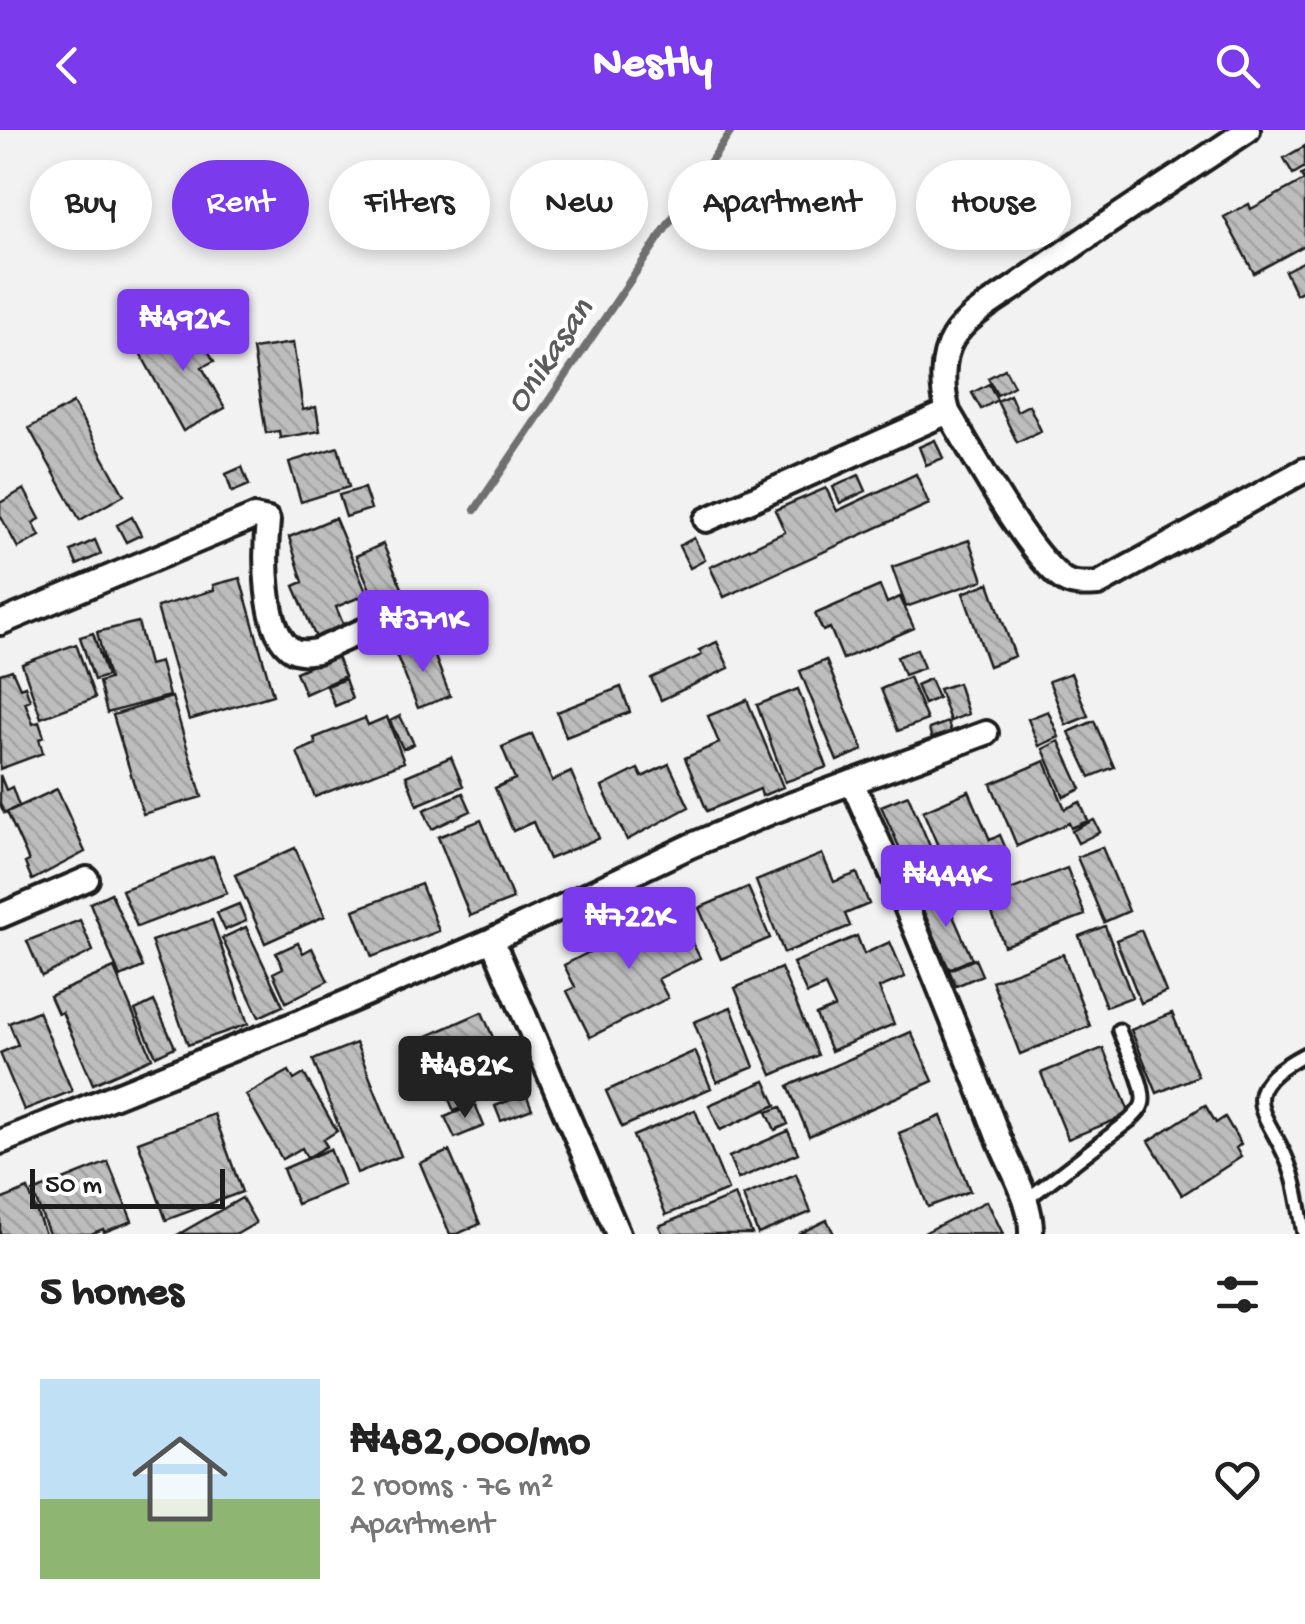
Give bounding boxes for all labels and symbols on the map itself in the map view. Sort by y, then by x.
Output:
pin: ₦492K [113,289,253,374]
water label: Onikasan [498,292,605,422]
pin: ₦371K [353,590,493,675]
pin: ₦444K [876,845,1016,930]
pin: ₦722K [559,887,699,972]
pin: ₦482K [395,1036,535,1121]
scale bar [30,1164,225,1208]

